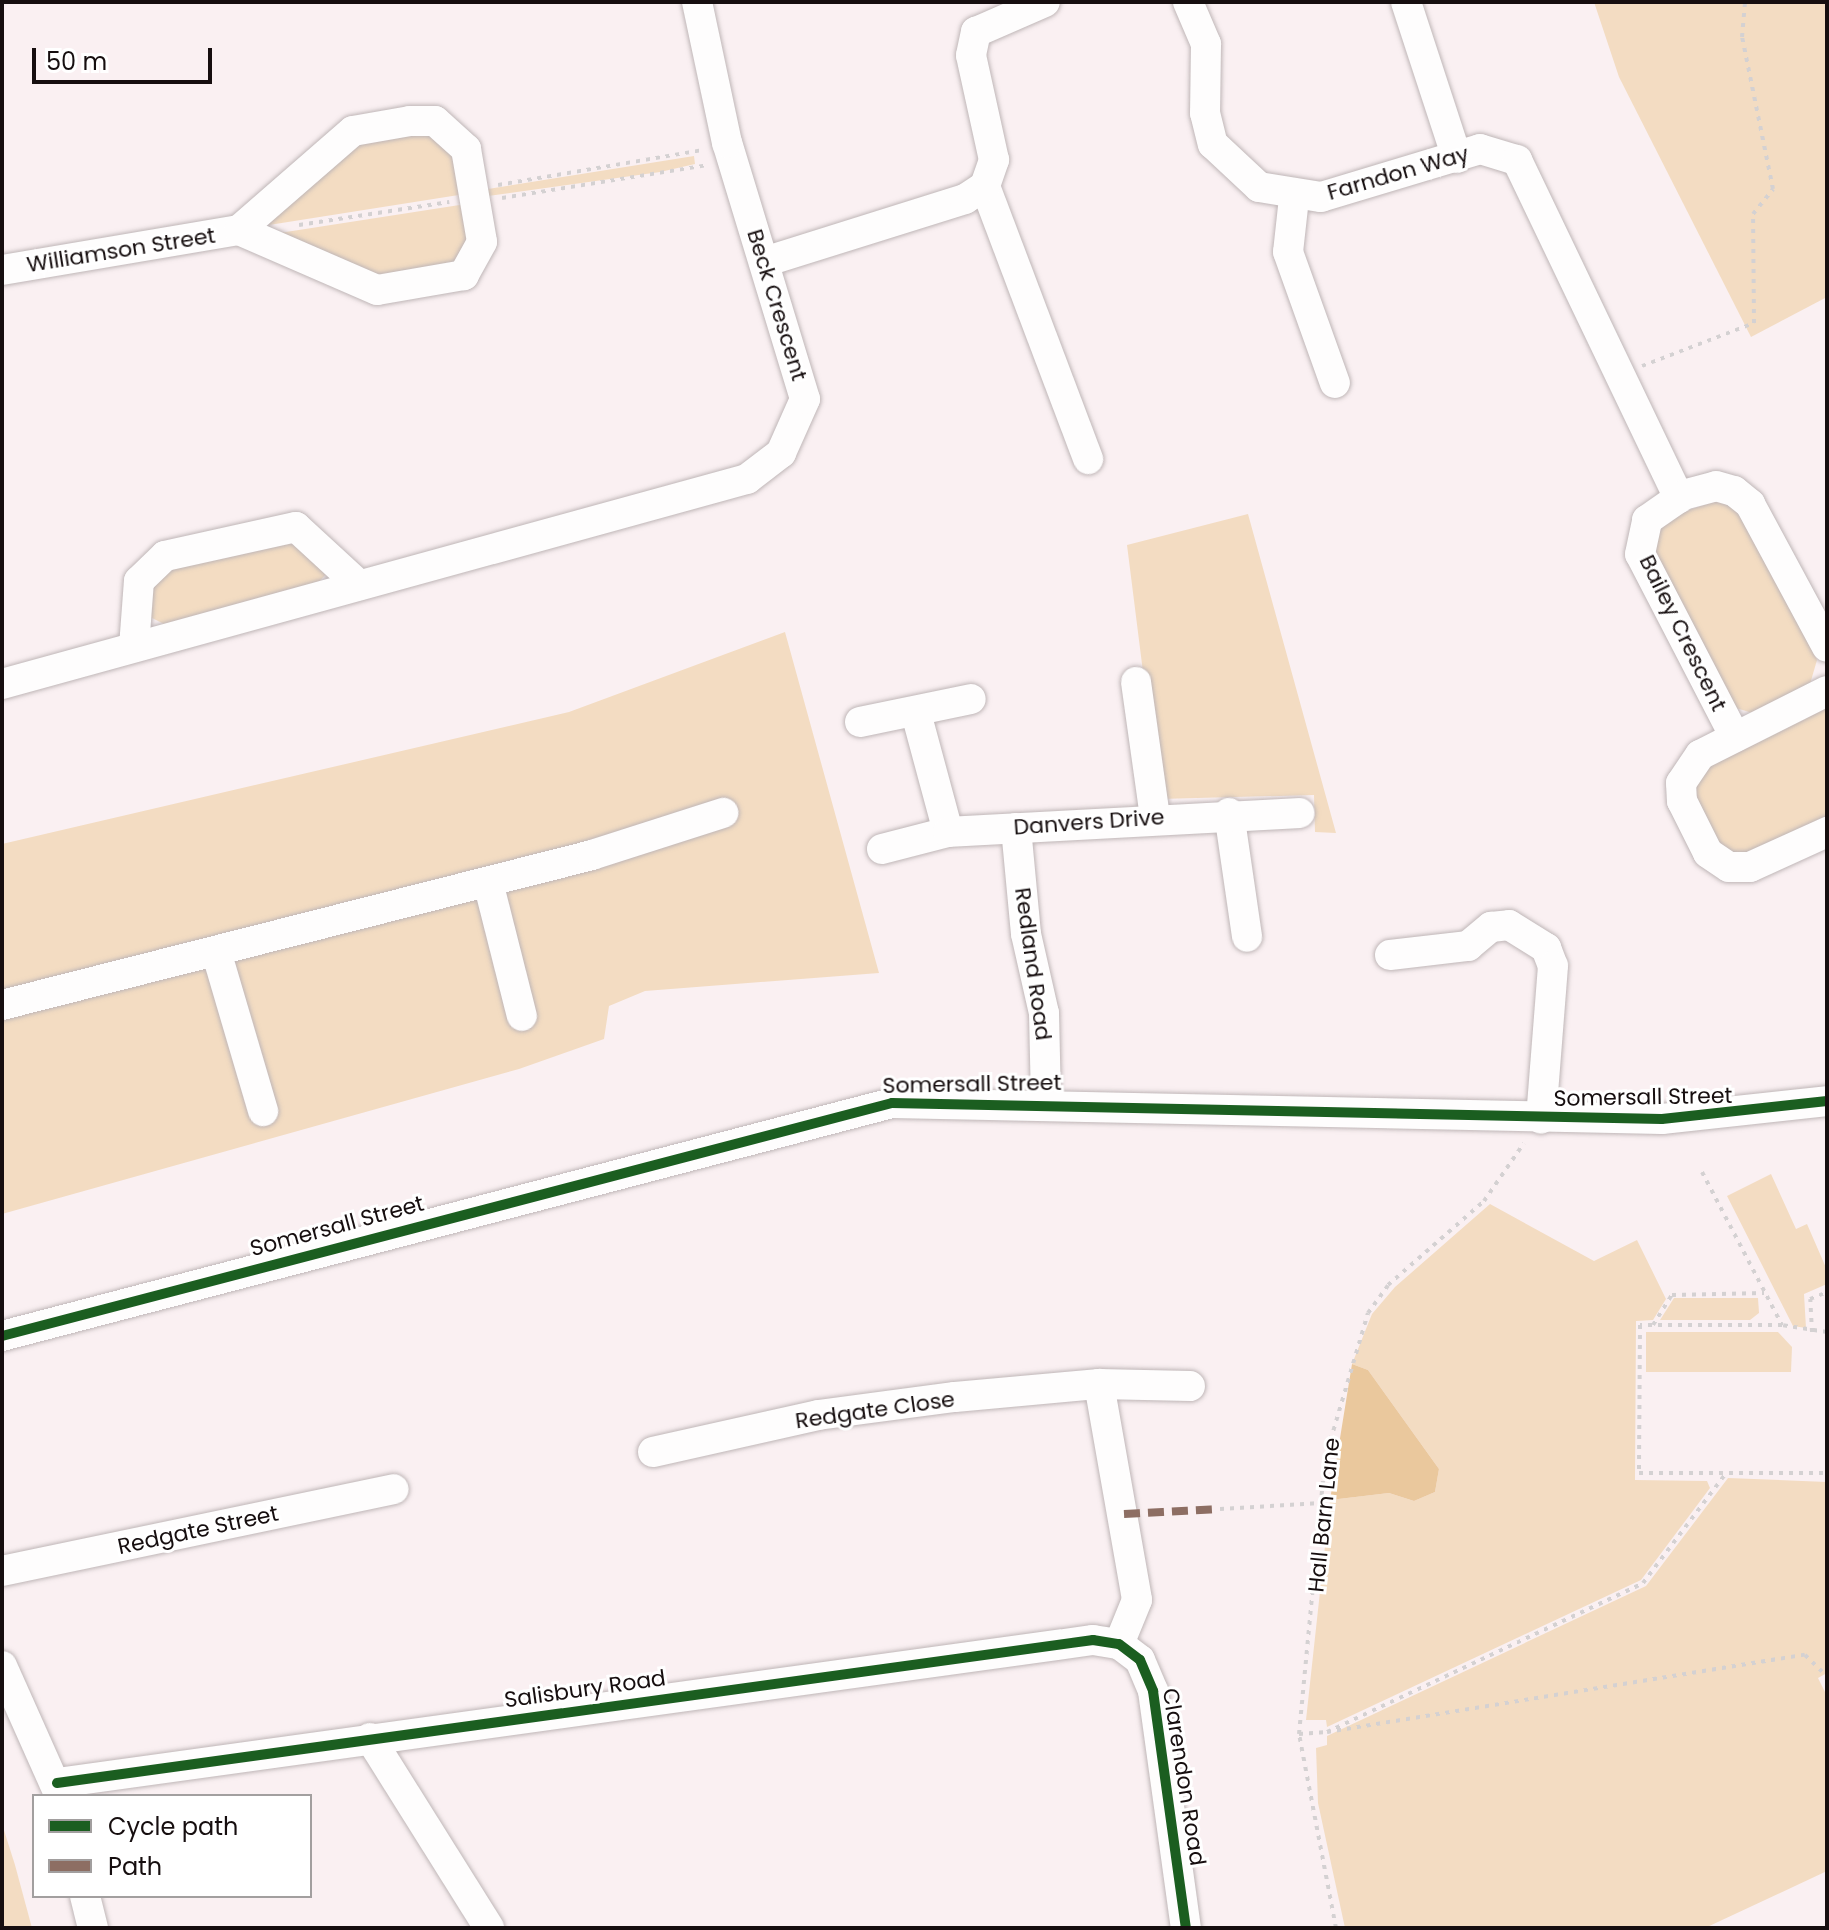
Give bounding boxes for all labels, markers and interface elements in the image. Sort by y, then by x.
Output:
scale bar [36,32,216,82]
text: 50 m [46,45,107,78]
street label: Farndon Way [1324,140,1472,206]
street label: Williamson Street [25,222,217,278]
street label: Beck Crescent [741,226,813,384]
street label: Bailey Crescent [1634,551,1732,715]
street label: Danvers Drive [1013,804,1165,840]
street label: Redland Road [1009,886,1057,1042]
street label: Somersall Street [882,1069,1062,1099]
street label: Somersall Street [1553,1082,1733,1112]
street label: Somersall Street [247,1190,427,1262]
street label: Redgate Close [794,1386,956,1434]
street label: Hall Barn Lane [1303,1436,1345,1594]
street label: Redgate Street [115,1500,281,1560]
street label: Salisbury Road [503,1665,667,1713]
street label: Clarendon Road [1157,1686,1211,1868]
legend [32,1794,312,1898]
text: Cycle path [108,1810,238,1843]
text: Path [108,1850,162,1883]

